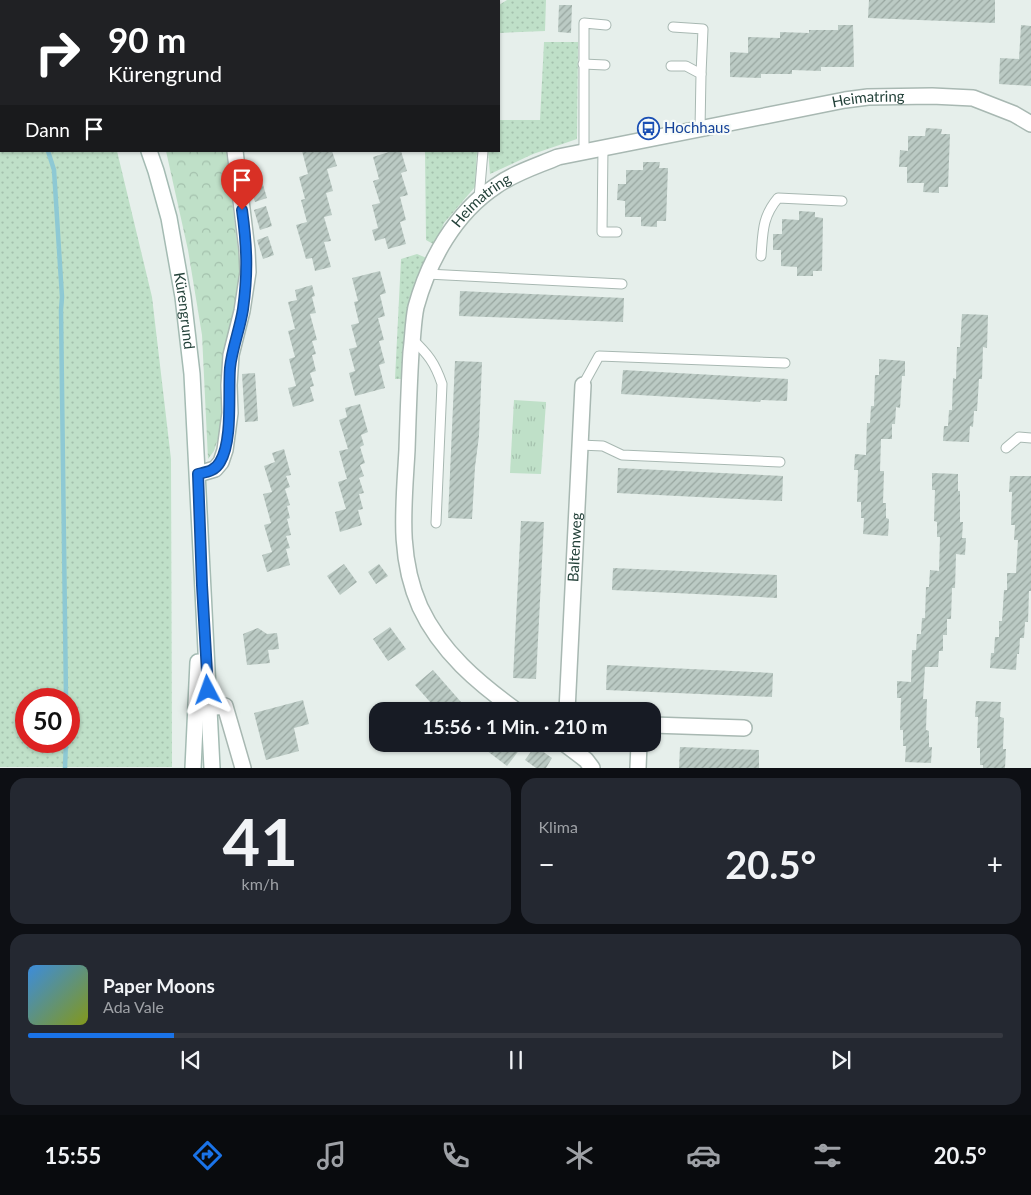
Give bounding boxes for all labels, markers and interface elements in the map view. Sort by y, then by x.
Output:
text: 90 m [108,18,186,60]
icon: right [25,20,90,85]
text: Kürengrund [108,60,222,87]
street label: Heimatring [830,86,905,110]
icon: arrive [80,115,108,143]
bus stop icon: Hochhaus [636,116,660,140]
text: Dann [25,118,70,141]
place label: Hochhaus [664,118,730,136]
pin [221,159,263,210]
icon: arrive [228,166,256,194]
street label: Heimatring [447,169,514,230]
street label: Kürengrund [171,271,199,350]
street label: Baltenweg [563,512,585,582]
position arrow [181,663,233,715]
speed limit sign: 50 [15,688,80,753]
text: 15:56 · 1 Min. · 210 m [423,715,607,738]
text: 41 [223,802,298,880]
text: Klima [539,817,578,836]
text: 20.5° [725,841,816,887]
text: − [539,847,555,881]
text: + [987,847,1003,881]
text: km/h [242,874,279,893]
text: Paper Moons [103,974,215,997]
text: Ada Vale [103,997,164,1016]
icon: previous [177,1046,205,1074]
icon: pause [502,1046,530,1074]
icon: next [827,1046,855,1074]
icon: directions [190,1138,225,1173]
icon: music [314,1138,349,1173]
icon: phone [438,1138,473,1173]
icon: climate [562,1138,597,1173]
icon: car [686,1138,721,1173]
icon: filters [810,1138,845,1173]
text: 15:55 [44,1142,101,1169]
text: 20.5° [934,1142,987,1169]

